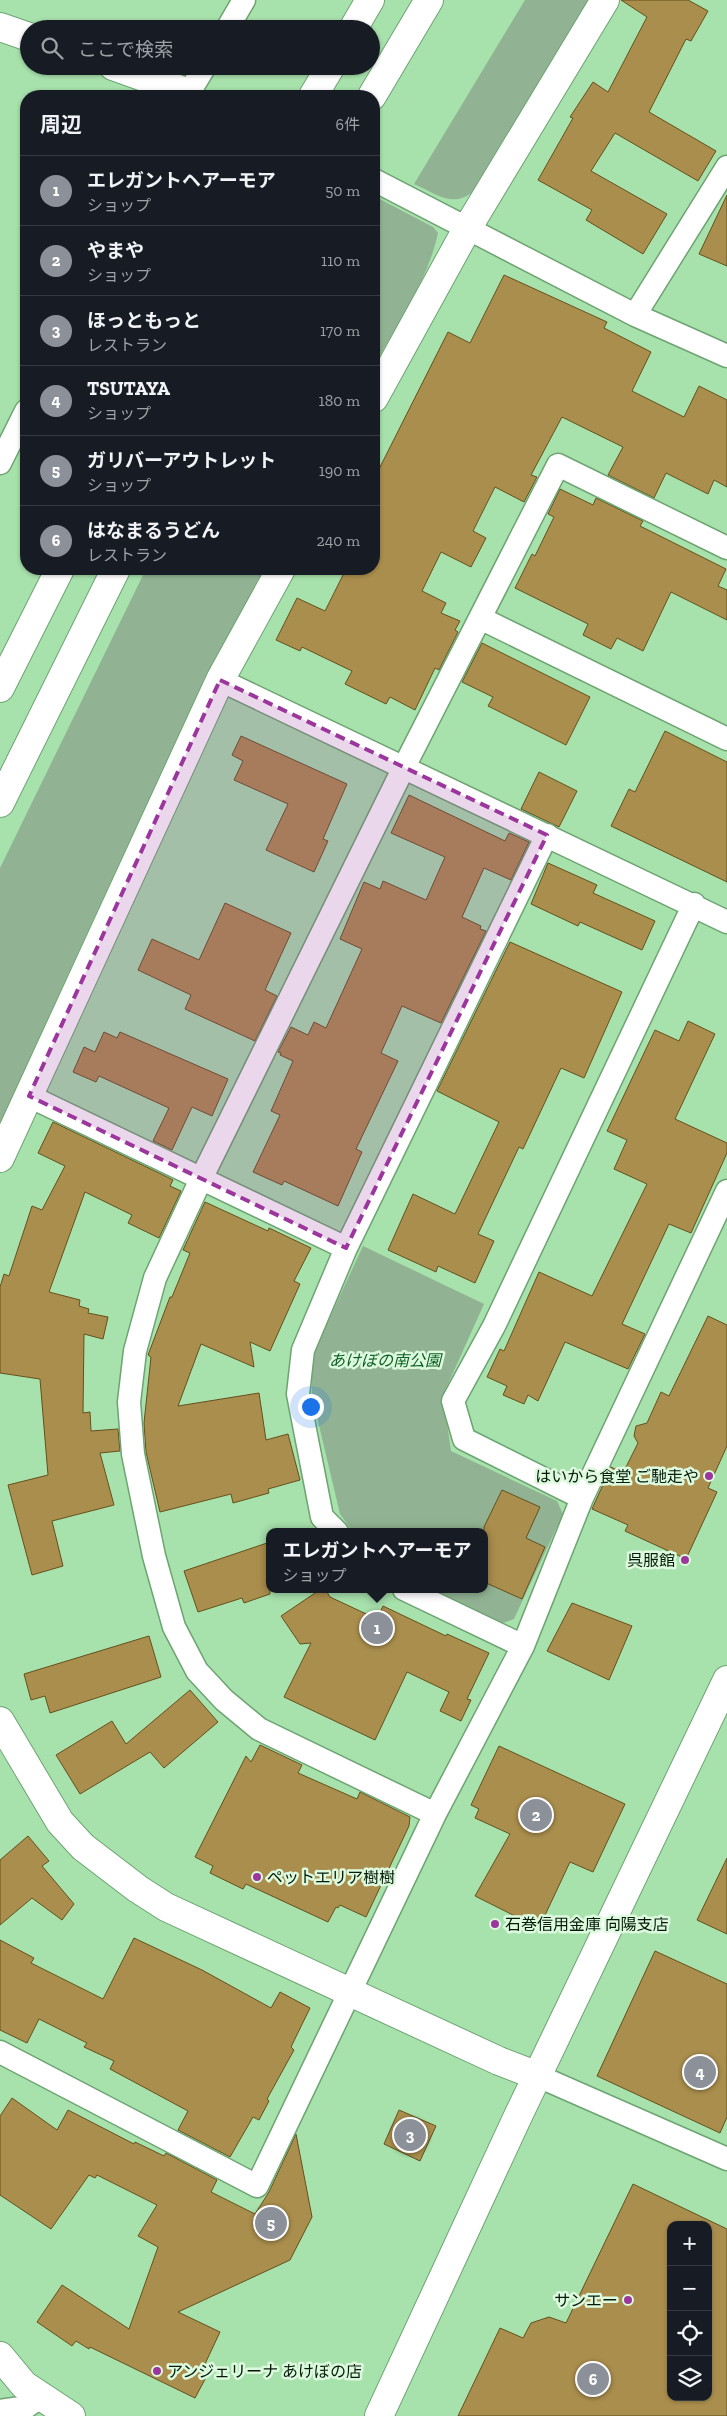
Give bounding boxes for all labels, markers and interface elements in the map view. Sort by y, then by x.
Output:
search box [20,20,380,75]
icon: search [38,34,66,62]
text: ここで検索 [78,38,173,61]
text: 周辺 [40,112,82,137]
text: 6件 [336,115,360,134]
text: エレガントヘアーモア [87,169,276,192]
text: 1 [53,181,59,200]
text: 50 m [325,181,360,200]
text: ショップ [87,196,151,215]
text: やまや [87,239,144,262]
text: 2 [52,251,60,270]
text: 110 m [321,251,360,270]
text: ショップ [87,266,151,285]
text: ほっともっと [87,309,201,332]
text: 3 [52,321,60,340]
text: 170 m [320,321,360,340]
text: レストラン [87,336,167,355]
text: TSUTAYA [87,377,170,400]
text: 4 [51,391,61,410]
text: 180 m [319,391,360,410]
text: ショップ [87,404,151,423]
text: ガリバーアウトレット [87,449,276,472]
text: 5 [52,461,60,480]
text: 190 m [319,461,360,480]
text: ショップ [87,476,151,495]
text: はなまるうどん [87,519,220,542]
text: 6 [52,531,60,550]
text: 240 m [316,531,360,550]
text: レストラン [87,546,167,565]
park label: あけぼの南公園 [329,1351,443,1370]
your location [298,1394,324,1420]
place label: はいから食堂 ご馳走や [535,1467,699,1486]
marker: はいから食堂 ご馳走や [703,1470,715,1482]
popup [266,1528,488,1593]
text: エレガントヘアーモア [283,1539,471,1562]
place label: 呉服館 [627,1551,675,1570]
marker: 呉服館 [679,1554,691,1566]
text: ショップ [283,1566,347,1585]
pin: 1 [361,1609,393,1647]
pin: 2 [520,1796,552,1834]
place label: ペットエリア樹樹 [267,1868,395,1887]
marker: ペットエリア樹樹 [251,1871,263,1883]
place label: 石巻信用金庫 向陽支店 [505,1915,669,1934]
marker: 石巻信用金庫 向陽支店 [489,1918,501,1930]
pin: 4 [684,2053,716,2091]
pin: 3 [394,2116,426,2154]
pin: 5 [255,2204,287,2242]
map controls [667,2221,712,2401]
button: + [667,2221,712,2266]
button: − [667,2266,712,2311]
place label: サンエー [554,2291,618,2310]
marker: サンエー [622,2294,634,2306]
button: locate [667,2311,712,2356]
button: layers [667,2356,712,2401]
pin: 6 [577,2360,609,2398]
place label: アンジェリーナ あけぼの店 [167,2362,362,2381]
marker: アンジェリーナ あけぼの店 [151,2365,163,2377]

